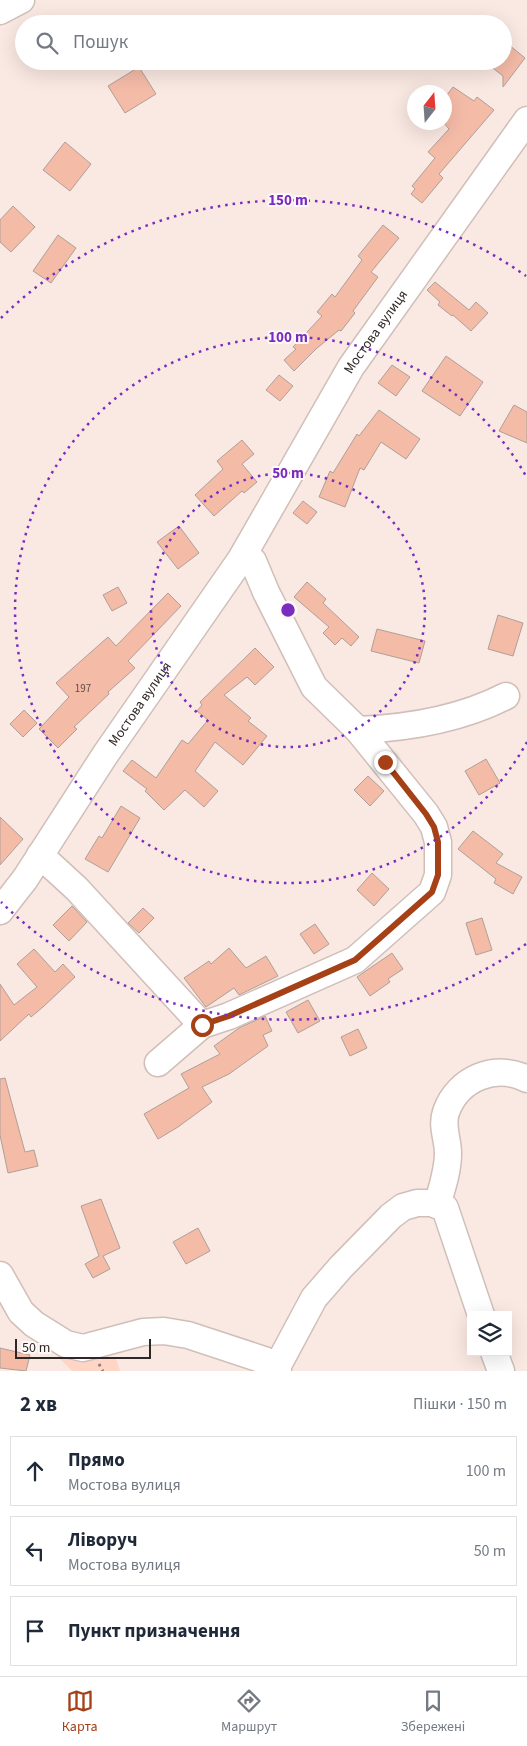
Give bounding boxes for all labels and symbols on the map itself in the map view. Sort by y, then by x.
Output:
north arrow [407,85,452,130]
text: 150 m [268,190,308,211]
street label: Мостова вулиця [339,286,413,378]
text: 100 m [268,327,308,348]
text: 50 m [272,463,304,484]
centre of rings [279,601,297,619]
street label: Мостова вулиця [104,658,177,750]
house number: 197 [75,681,91,696]
route end [374,751,397,774]
route start [191,1014,214,1037]
scale bar [15,1336,151,1359]

